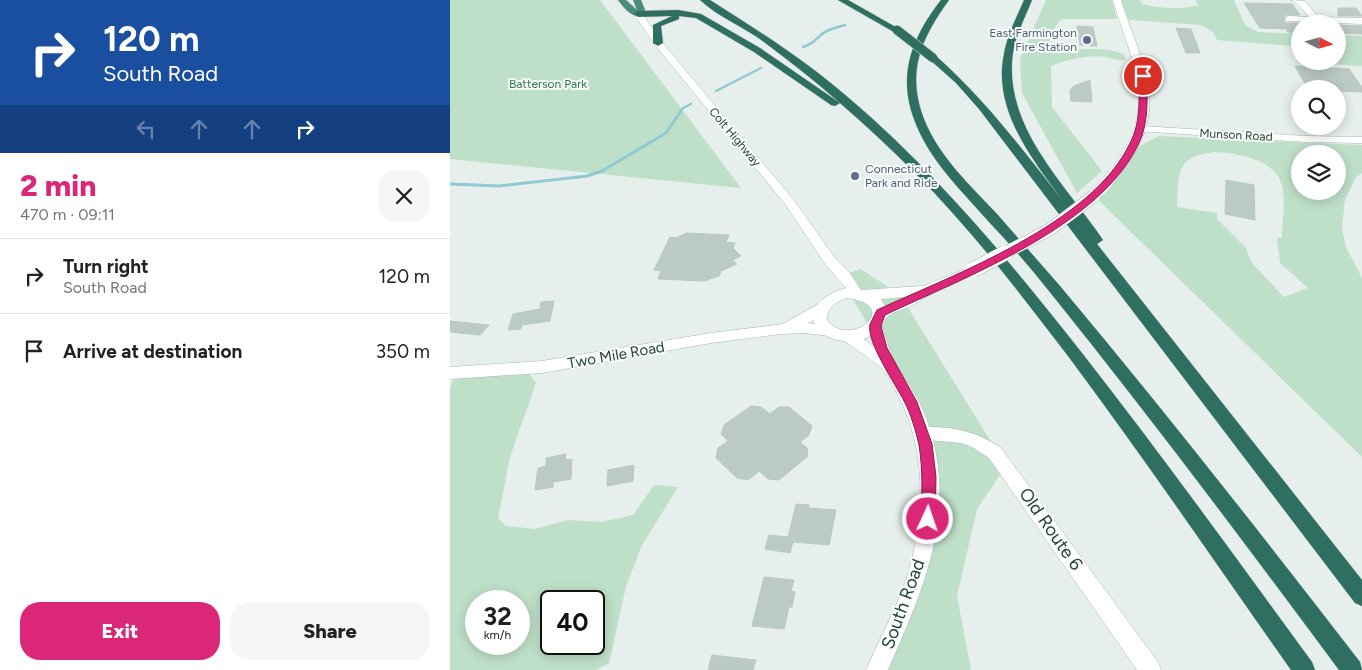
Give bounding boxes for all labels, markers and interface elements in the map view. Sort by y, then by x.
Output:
north arrow [1291,15,1346,70]
map controls [1291,15,1346,200]
text: 120 m [103,18,200,60]
icon: right [20,20,85,85]
place label: East Farmington Fire Station [989,26,1077,54]
marker: East Farmington Fire Station [1081,34,1093,46]
pin [1122,55,1164,97]
text: South Road [103,60,218,87]
icon: arrive [1129,62,1157,90]
park label: Batterson Park [509,77,587,91]
button: search [1291,80,1346,135]
street label: Colt Highway [706,105,764,170]
icon: left [132,115,160,143]
icon: ahead [185,115,213,143]
icon: ahead [238,115,266,143]
icon: right [291,115,319,143]
street label: Munson Road [1199,126,1273,144]
button: layers [1291,145,1346,200]
place label: Connecticut Park and Ride [865,162,938,190]
text: 2 min [20,167,97,204]
button: close [378,170,430,222]
marker: Connecticut Park and Ride [849,170,861,182]
text: 470 m · 09:11 [20,205,115,224]
text: Turn right [63,255,149,278]
icon: right [20,262,48,290]
text: 120 m [378,265,430,288]
text: South Road [63,278,147,297]
icon: arrive [20,337,48,365]
street label: Two Mile Road [566,338,666,372]
text: Arrive at destination [63,340,242,363]
text: 350 m [376,340,430,363]
street label: Old Route 6 [1014,483,1088,575]
position arrow [901,492,953,544]
street label: South Road [877,556,929,652]
speed limit sign: 40 [540,590,605,655]
text: 32 [483,601,512,631]
button: Exit [20,602,220,660]
button: Share [230,602,430,660]
text: km/h [484,628,511,642]

